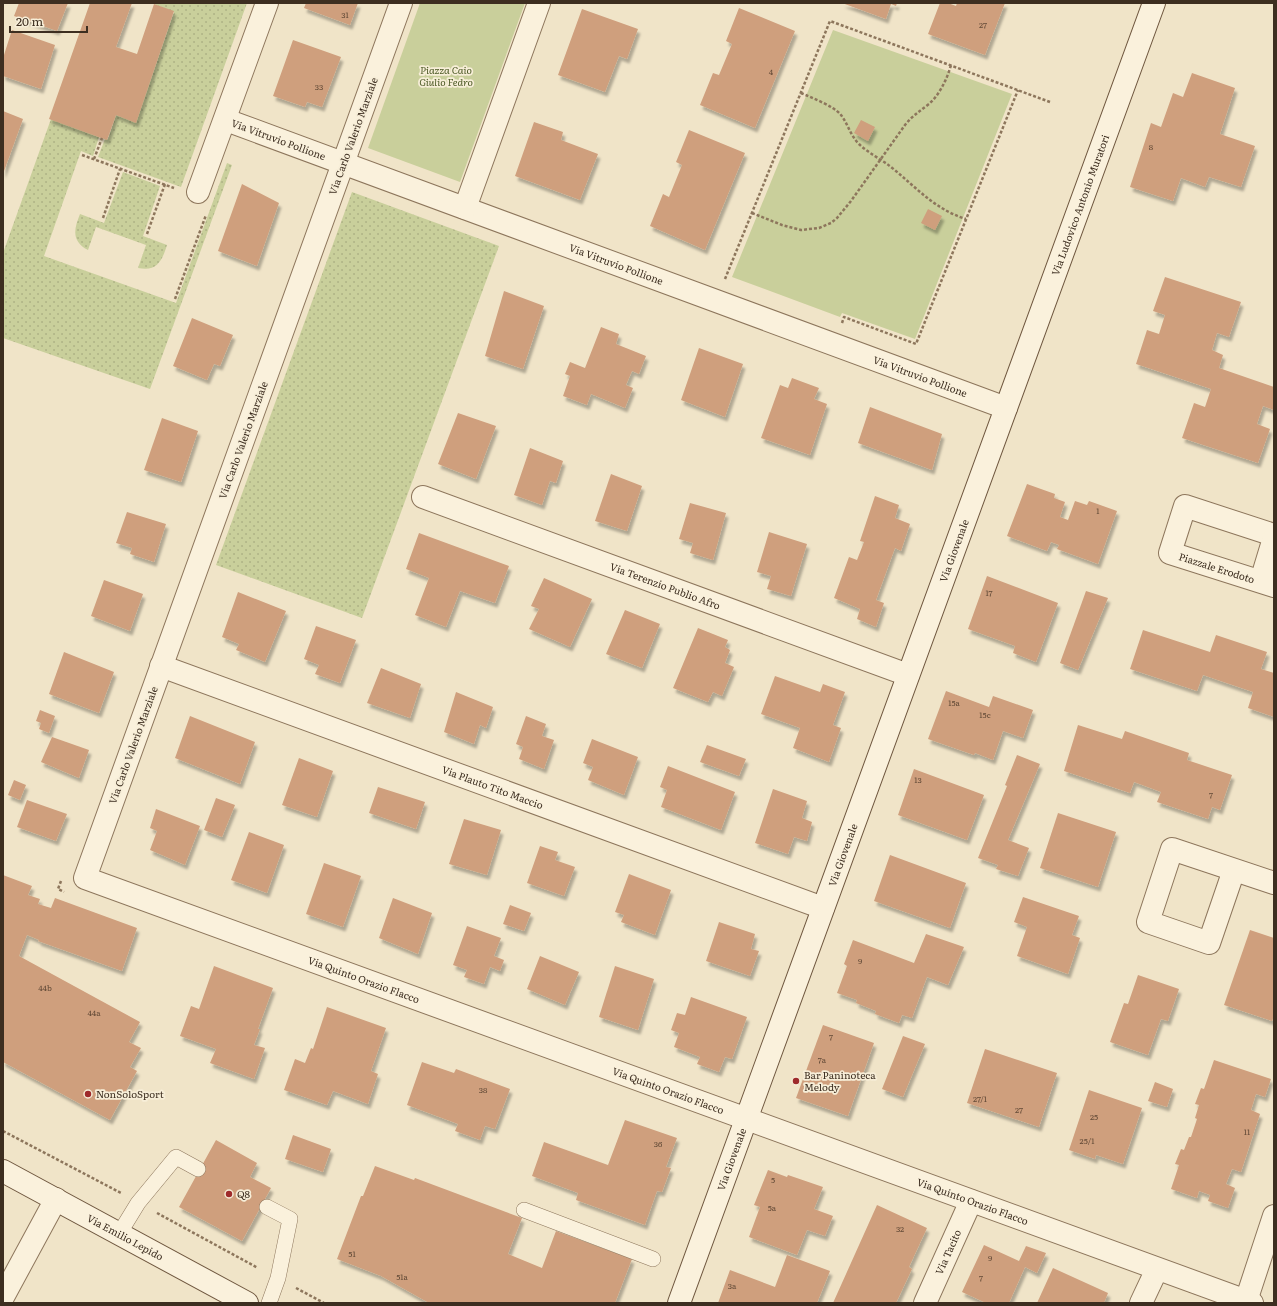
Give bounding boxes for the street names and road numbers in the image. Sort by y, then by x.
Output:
street label: Via Carlo Valerio Marziale [324,75,381,197]
street label: Via Vitruvio Pollione [229,115,328,163]
street label: Via Ludovico Antonio Muratori [1047,132,1113,277]
street label: Via Vitruvio Pollione [567,239,666,288]
street label: Via Vitruvio Pollione [871,352,970,400]
street label: Via Carlo Valerio Marziale [214,379,271,501]
street label: Via Giovenale [935,517,972,584]
street label: Piazzale Erodoto [1177,548,1257,586]
street label: Via Terenzio Publio Afro [608,558,723,613]
street label: Via Carlo Valerio Marziale [104,684,161,806]
street label: Via Plauto Tito Maccio [440,761,546,812]
street label: Via Giovenale [824,821,861,888]
street label: Via Quinto Orazio Flacco [306,952,422,1006]
street label: Via Quinto Orazio Flacco [610,1063,726,1117]
street label: Via Giovenale [713,1126,749,1193]
street label: Via Quinto Orazio Flacco [915,1174,1031,1228]
street label: Via Emilio Lepido [85,1210,166,1264]
street label: Via Tacito [931,1227,964,1277]

